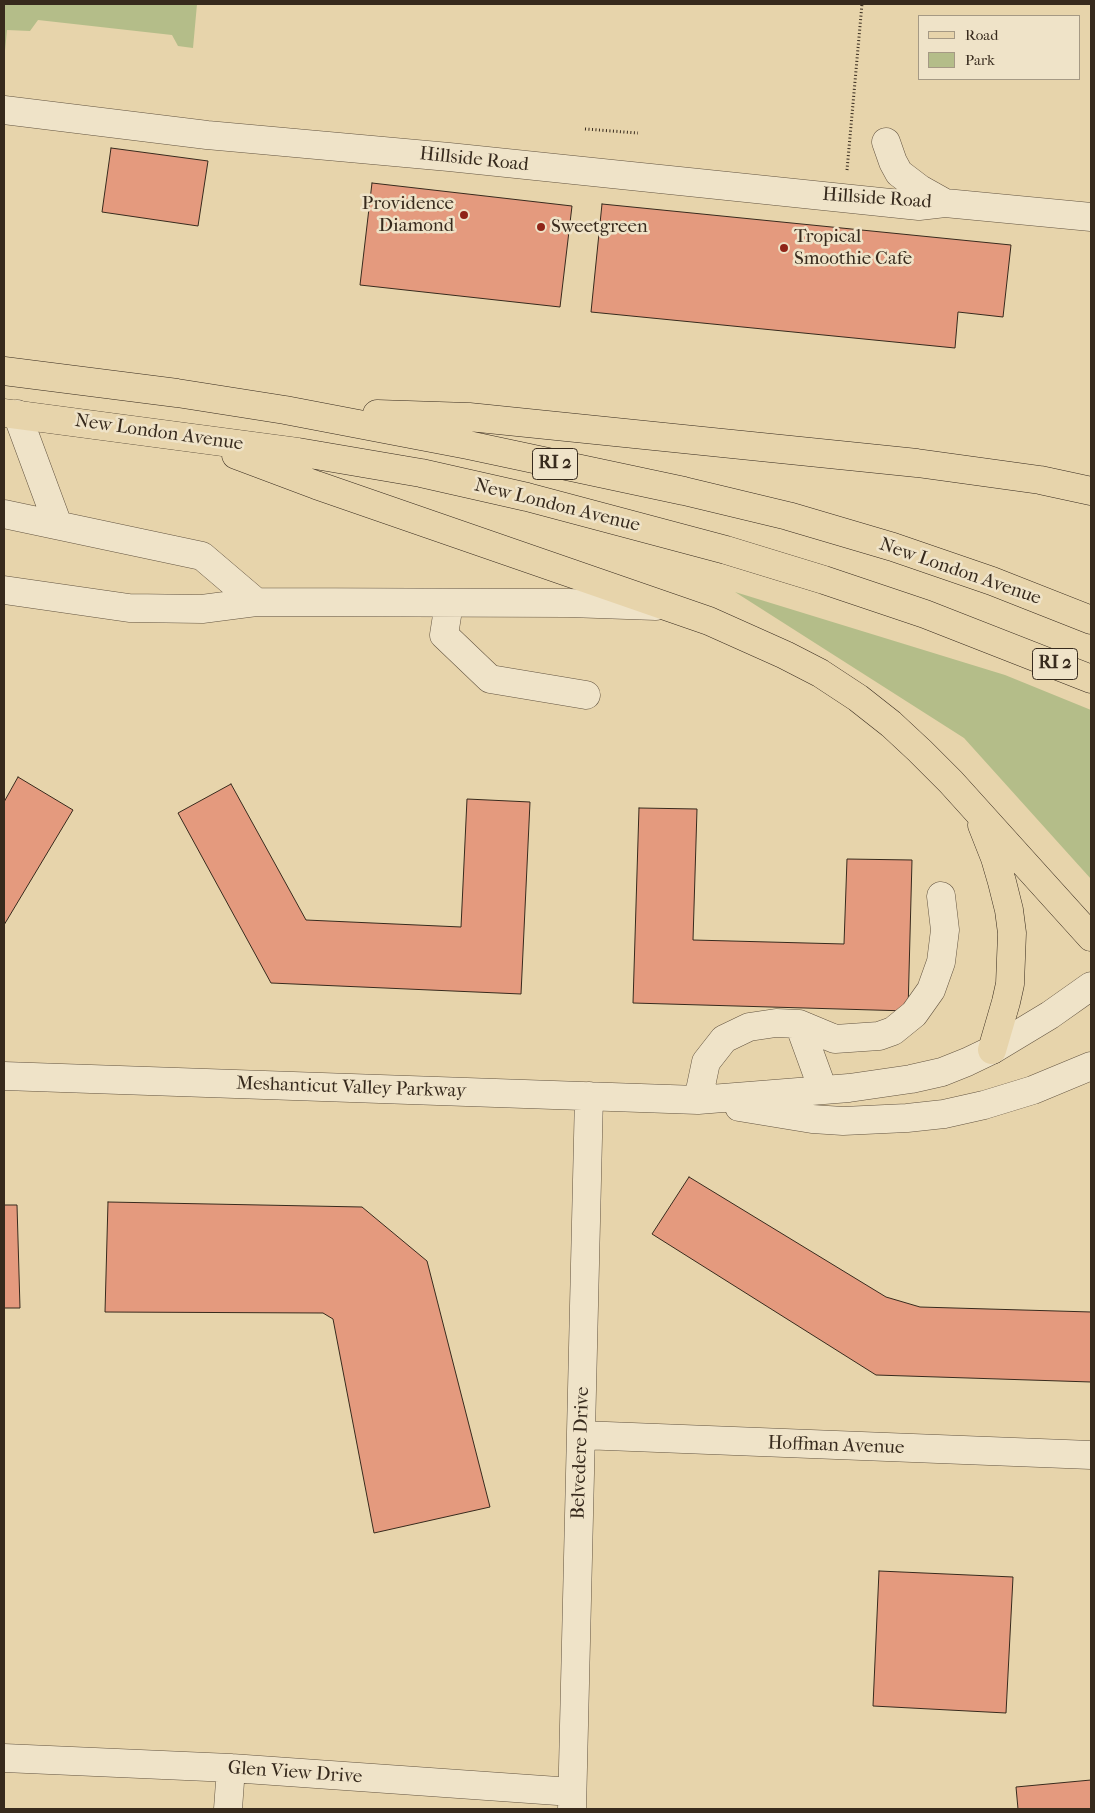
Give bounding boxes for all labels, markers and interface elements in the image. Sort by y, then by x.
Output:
legend [918,15,1080,80]
text: Road [965,26,998,44]
text: Park [965,51,995,69]
street label: Hillside Road [418,143,530,177]
street label: Hillside Road [821,184,933,214]
place label: Providence Diamond [362,193,454,237]
marker: Providence Diamond [458,209,470,221]
place label: Sweetgreen [551,216,648,238]
marker: Sweetgreen [535,221,547,233]
place label: Tropical Smoothie Cafe [794,226,912,270]
marker: Tropical Smoothie Cafe [778,242,790,254]
street label: New London Avenue [73,410,245,456]
road number: RI 2 [532,448,578,479]
street label: New London Avenue [472,474,642,538]
street label: New London Avenue [876,534,1044,610]
road number: RI 2 [1032,649,1078,680]
street label: Meshanticut Valley Parkway [236,1073,466,1103]
street label: Belvedere Drive [567,1386,595,1520]
street label: Hoffman Avenue [767,1432,905,1460]
street label: Glen View Drive [227,1757,363,1789]

